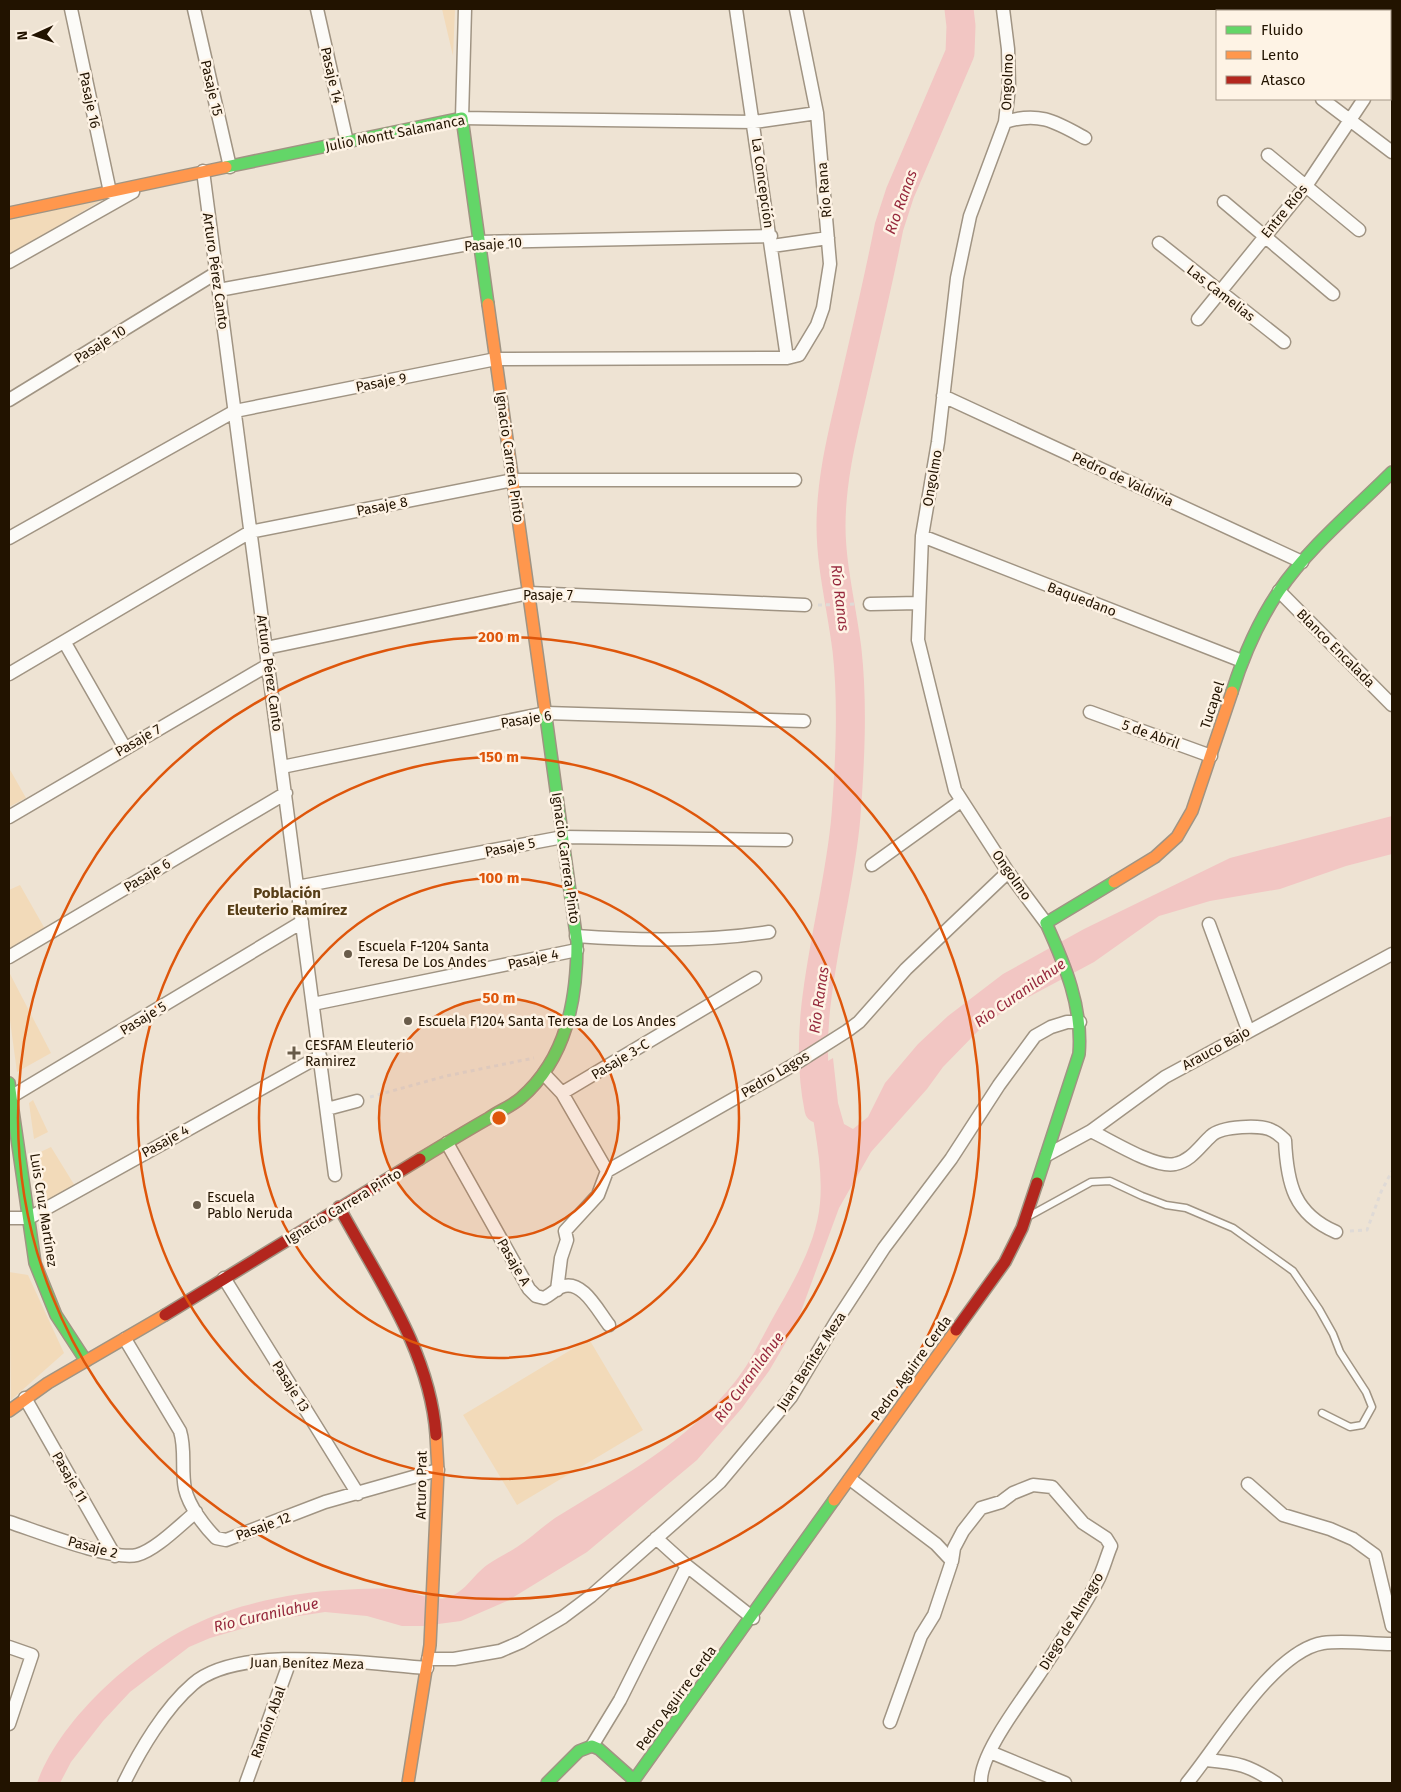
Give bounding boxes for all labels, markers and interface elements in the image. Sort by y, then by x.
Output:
north arrow [10,10,60,60]
legend [1216,10,1391,100]
text: Fluido [1261,21,1303,39]
text: N [14,31,31,41]
street label: Pasaje 14 [317,45,346,106]
text: Lento [1261,46,1299,64]
street label: Ongolmo [998,53,1017,111]
street label: Pasaje 15 [197,58,226,118]
street label: Pasaje 16 [75,70,104,130]
text: Atasco [1261,71,1306,89]
street label: Julio Montt Salamanca [324,112,467,155]
street label: La Concepción [748,137,777,230]
street label: Río Rana [814,161,835,219]
water label: Río Ranas [881,167,921,237]
street label: Entre Ríos [1258,181,1311,242]
street label: Arturo Pérez Canto [199,212,232,331]
street label: Pasaje 10 [464,234,523,255]
street label: Las Camelias [1183,262,1258,325]
street label: Pasaje 10 [71,322,129,367]
street label: Pasaje 9 [354,369,408,396]
street label: Ignacio Carrera Pinto [492,390,527,524]
street label: Ongolmo [919,448,946,508]
street label: Pedro de Valdivia [1069,449,1176,510]
street label: Pasaje 8 [355,493,409,520]
water label: Río Ranas [827,564,853,633]
street label: Baquedano [1045,579,1119,620]
street label: Pasaje 7 [523,587,573,604]
street label: Blanco Encalada [1293,606,1378,691]
street label: Arturo Pérez Canto [253,614,286,733]
text: 200 m [478,628,520,646]
street label: Tucapel [1197,679,1228,731]
street label: Pasaje 6 [499,707,553,732]
street label: 5 de Abril [1120,716,1182,753]
street label: Pasaje 7 [112,721,164,760]
text: 150 m [479,748,519,766]
street label: Ignacio Carrera Pinto [548,791,583,925]
street label: Pasaje 5 [483,834,537,861]
street label: Ongolmo [988,847,1035,904]
street label: Pasaje 6 [121,855,174,896]
text: 100 m [479,869,519,887]
district label: Población Eleuterio Ramírez [227,884,347,919]
place label: Escuela F-1204 Santa Teresa De Los Andes [358,938,489,971]
street label: Pasaje 4 [506,946,561,973]
marker: Escuela F-1204 Santa Teresa De Los Andes [342,948,354,960]
water label: Río Curanilahue [971,955,1069,1031]
water label: Río Ranas [805,965,833,1035]
text: 50 m [482,989,516,1007]
street label: Pasaje 5 [117,998,169,1039]
place label: Escuela F1204 Santa Teresa de Los Andes [418,1013,676,1030]
marker: Escuela F1204 Santa Teresa de Los Andes [402,1015,414,1027]
street label: Arauco Bajo [1179,1023,1253,1074]
street label: Pasaje 3-C [588,1035,652,1083]
place label: CESFAM Eleuterio Ramirez [305,1037,414,1070]
marker: CESFAM Eleuterio Ramirez [287,1046,301,1060]
street label: Pedro Lagos [738,1047,813,1101]
centre of rings [490,1109,508,1127]
street label: Pasaje 4 [139,1121,192,1161]
street label: Luis Cruz Martínez [26,1152,61,1268]
street label: Ignacio Carrera Pinto [282,1165,404,1248]
place label: Escuela Pablo Neruda [207,1189,293,1222]
marker: Escuela Pablo Neruda [191,1199,203,1211]
street label: Pasaje A [493,1235,534,1289]
street label: Juan Benítez Meza [773,1309,850,1414]
street label: Pedro Aguirre Cerda [868,1312,955,1424]
water label: Río Curanilahue [710,1328,788,1426]
street label: Pasaje 13 [268,1358,313,1415]
street label: Pasaje 11 [48,1449,91,1506]
street label: Arturo Prat [412,1449,431,1520]
street label: Pasaje 12 [233,1509,293,1544]
street label: Pasaje 2 [66,1533,120,1562]
street label: Diego de Almagro [1035,1569,1107,1673]
water label: Río Curanilahue [212,1594,320,1636]
street label: Pedro Aguirre Cerda [633,1642,720,1754]
street label: Juan Benítez Meza [250,1654,364,1673]
street label: Ramón Abal [248,1684,289,1761]

